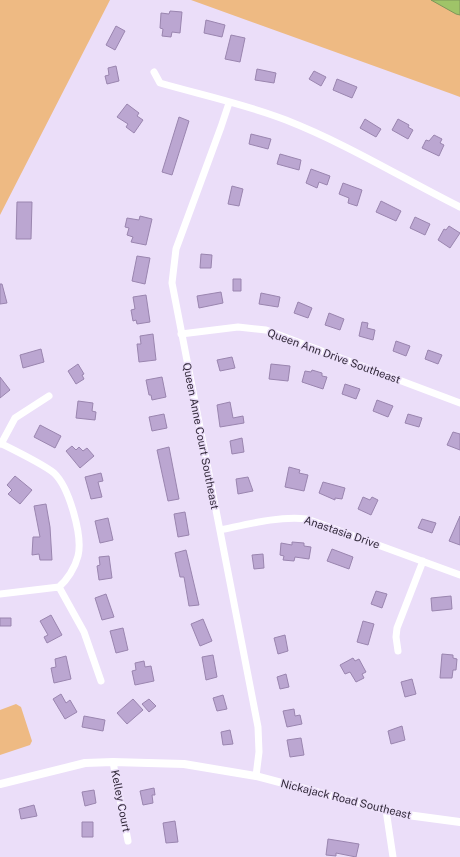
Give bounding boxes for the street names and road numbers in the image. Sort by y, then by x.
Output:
street label: Queen Ann Drive Southeast [266,326,402,386]
street label: Queen Anne Court Southeast [181,362,221,510]
street label: Anastasia Drive [303,513,381,551]
street label: Kelley Court [109,769,133,833]
street label: Nickajack Road Southeast [280,777,412,821]

